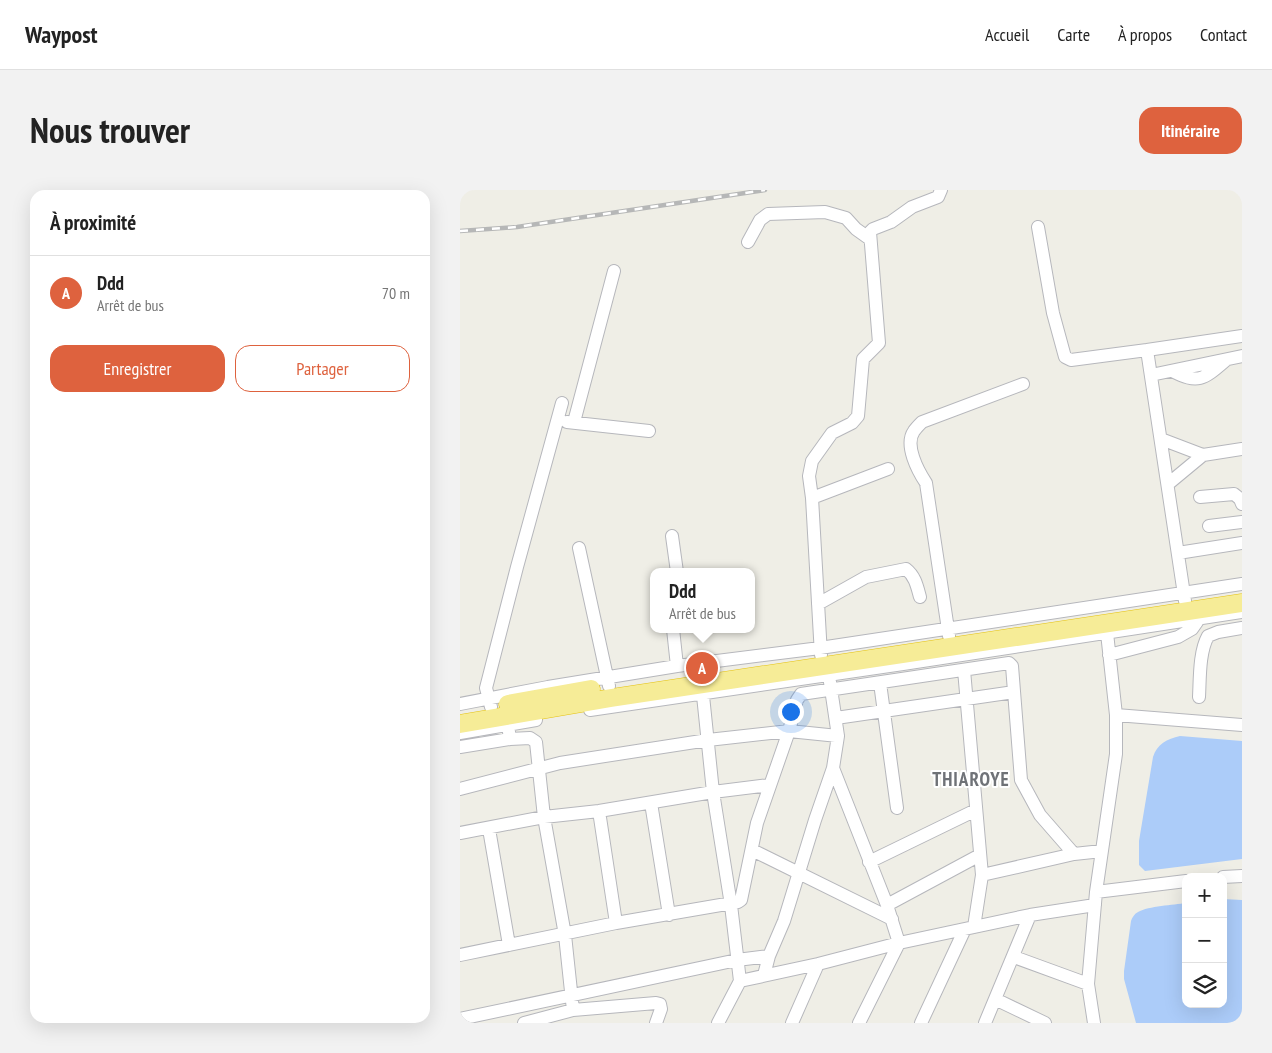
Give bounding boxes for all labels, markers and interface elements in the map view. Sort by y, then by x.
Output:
text: Waypost [25,19,98,50]
text: Accueil [985,23,1029,46]
text: Carte [1057,23,1090,46]
text: À propos [1118,23,1172,46]
text: Contact [1200,23,1247,46]
text: Nous trouver [30,107,190,153]
button: Itinéraire [1139,107,1242,154]
text: À proximité [50,209,136,236]
text: Ddd [97,271,124,295]
text: A [62,283,70,303]
text: 70 m [382,283,410,303]
text: Arrêt de bus [97,295,164,315]
button: Enregistrer [50,345,225,392]
button: Partager [235,345,410,392]
popup [650,568,755,633]
text: Ddd [669,579,696,603]
text: Arrêt de bus [669,603,736,623]
pin: A [686,649,718,687]
your location [778,699,804,725]
district label: THIAROYE [932,767,1010,791]
map controls [1182,873,1227,1008]
button: + [1182,873,1227,918]
button: − [1182,918,1227,963]
button: layers [1182,963,1227,1008]

